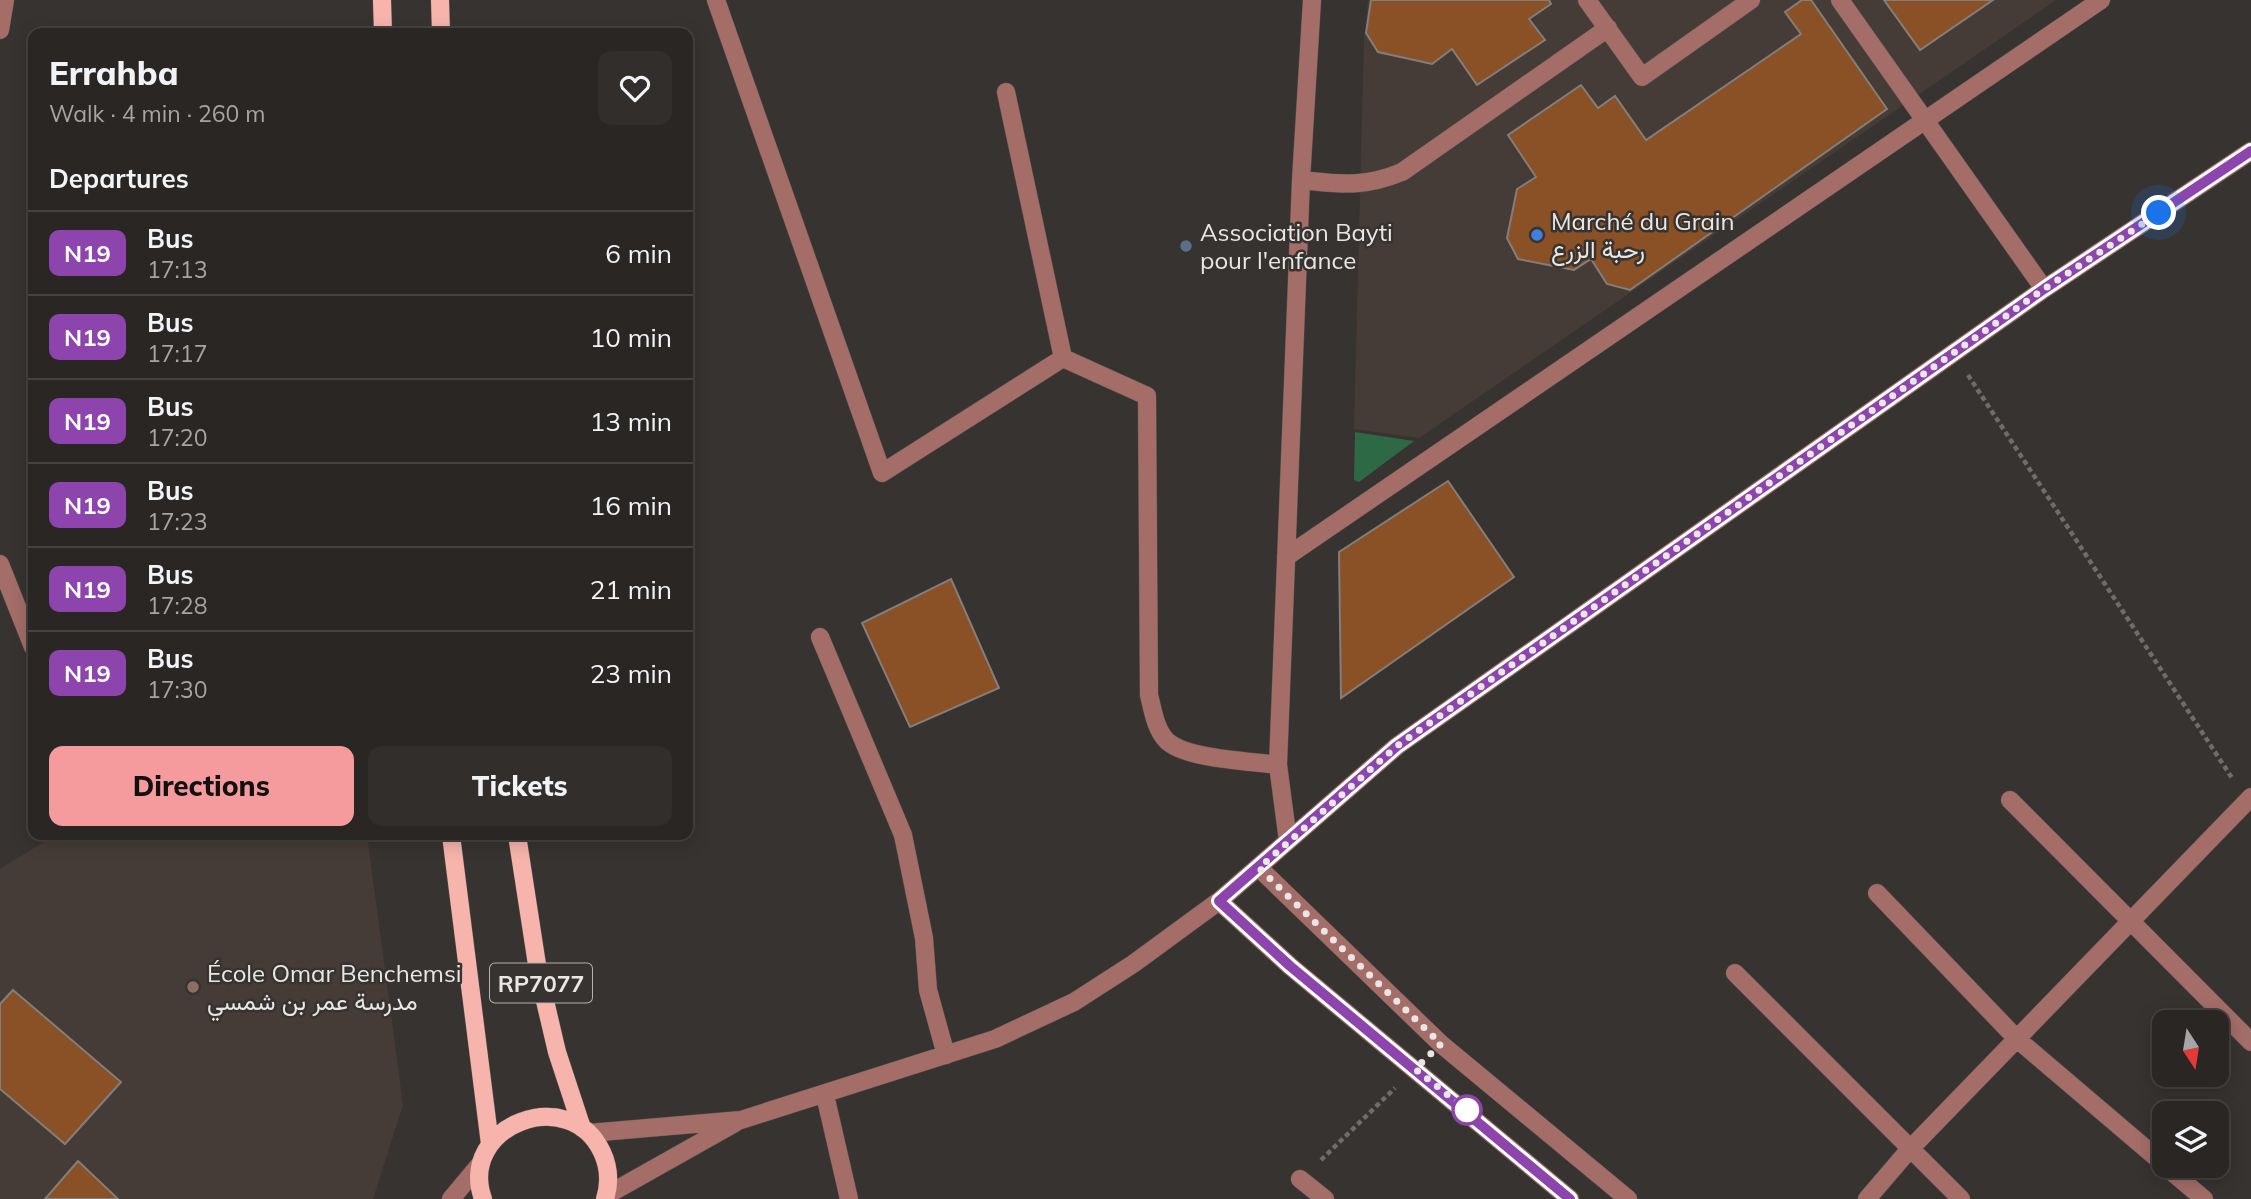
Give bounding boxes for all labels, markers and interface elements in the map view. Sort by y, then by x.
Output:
button: heart [598,51,672,125]
text: Errahba [49,52,179,93]
text: Walk · 4 min · 260 m [49,99,266,128]
text: Departures [49,162,189,195]
your location [2141,195,2176,230]
place label: Marché du Grain رحبة الزرع [1551,206,1735,266]
place label: Association Bayti pour l'enfance [1200,217,1393,275]
text: Bus [147,222,193,255]
marker: Marché du Grain رحبة الزرع [1529,227,1545,243]
text: 6 min [605,237,672,270]
text: N19 [64,238,111,268]
marker: Association Bayti pour l'enfance [1178,238,1194,254]
text: 17:13 [147,255,207,284]
text: Bus [147,306,193,339]
text: 10 min [590,321,672,354]
text: N19 [64,322,111,352]
text: 17:17 [147,339,207,368]
text: Bus [147,390,193,423]
text: 13 min [590,405,672,438]
text: N19 [64,406,111,436]
text: 17:20 [147,423,207,452]
text: Bus [147,474,193,507]
text: 16 min [590,489,672,522]
text: N19 [64,490,111,520]
text: 17:23 [147,507,207,536]
text: Bus [147,558,193,591]
text: 21 min [590,573,672,606]
text: N19 [64,574,111,604]
text: 17:28 [147,591,207,620]
text: Bus [147,642,193,675]
text: 23 min [590,657,672,690]
text: N19 [64,658,111,688]
text: 17:30 [147,675,207,704]
button: Directions [49,746,354,826]
button: Tickets [368,746,672,826]
place label: École Omar Benchemsi مدرسة عمر بن شمسي [207,958,462,1021]
road number: RP7077 [490,964,592,1002]
marker: École Omar Benchemsi مدرسة عمر بن شمسي [185,979,201,995]
north arrow [2152,1010,2230,1087]
map controls [2152,1010,2229,1178]
unlabelled marker [1452,1095,1482,1125]
button: layers [2152,1101,2229,1178]

